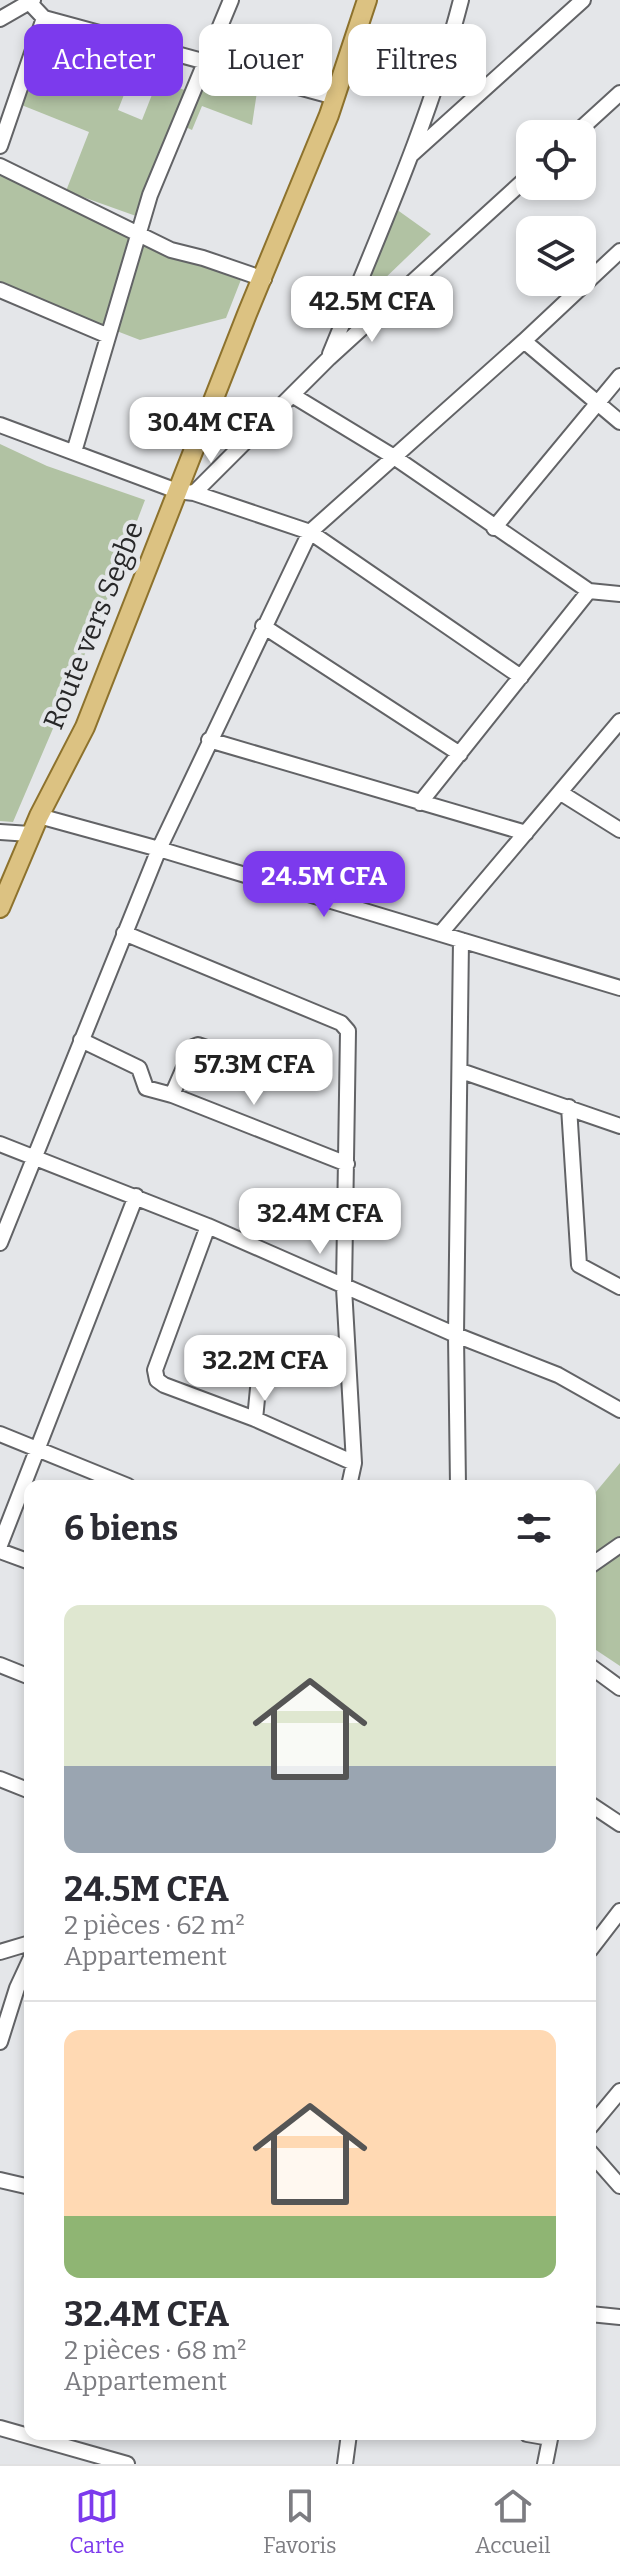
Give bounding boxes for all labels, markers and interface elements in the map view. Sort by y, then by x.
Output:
chip: Acheter [24,24,183,96]
chip: Louer [199,24,332,96]
chip: Filtres [348,24,486,96]
map controls [516,120,596,296]
button: locate [516,120,596,200]
button: layers [516,216,596,296]
pin: 42.5M CFA [280,276,464,344]
text: 42.5M CFA [309,286,435,317]
pin: 30.4M CFA [119,397,303,465]
text: 30.4M CFA [148,407,274,438]
street label: Route vers Segbe [37,517,150,734]
pin: 24.5M CFA [232,851,416,919]
text: 24.5M CFA [261,861,387,892]
pin: 57.3M CFA [162,1039,346,1107]
text: 57.3M CFA [194,1049,314,1080]
pin: 32.4M CFA [228,1188,412,1256]
text: 32.4M CFA [257,1198,383,1229]
pin: 32.2M CFA [173,1335,357,1403]
text: 32.2M CFA [202,1345,328,1376]
icon: filters [512,1506,556,1550]
text: 6 biens [64,1508,178,1549]
icon: home [238,1657,382,1801]
text: 24.5M CFA [64,1869,229,1910]
text: 2 pièces · 62 m² [64,1910,245,1941]
text: Appartement [64,1941,227,1972]
icon: home [238,2082,382,2226]
text: 32.4M CFA [64,2294,229,2335]
text: 2 pièces · 68 m² [64,2335,246,2366]
text: Appartement [64,2366,227,2397]
tab: Carte [69,2484,124,2559]
tab: Favoris [263,2484,337,2559]
tab: Accueil [475,2484,551,2559]

